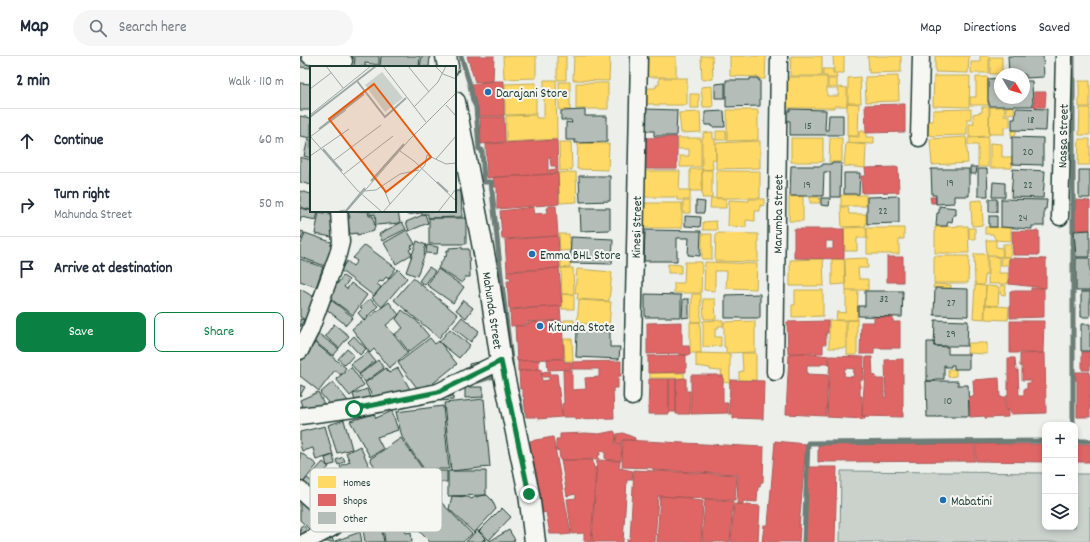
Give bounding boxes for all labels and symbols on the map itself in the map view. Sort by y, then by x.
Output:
inset map [310,66,456,212]
north arrow [994,68,1030,104]
place label: Darajani Store [496,85,568,104]
marker: Darajani Store [483,87,493,97]
street label: Nassa Street [1054,104,1075,168]
house number: 18 [1028,113,1034,129]
house number: 15 [804,119,812,135]
house number: 20 [1023,145,1033,161]
street label: Marumba Street [769,174,790,254]
house number: 19 [946,176,954,192]
house number: 19 [803,178,811,194]
house number: 22 [1023,178,1033,194]
street label: Kinesi Street [628,195,648,259]
house number: 22 [878,204,888,220]
house number: 24 [1018,211,1028,227]
place label: Emma BHL Store [540,247,621,266]
marker: Emma BHL Store [527,249,537,259]
street label: Mahunda Street [476,271,506,351]
house number: 32 [879,292,889,308]
house number: 27 [946,296,956,312]
place label: Kitunda Stote [548,319,615,338]
marker: Kitunda Stote [535,321,545,331]
house number: 29 [946,327,956,343]
house number: 10 [944,394,952,410]
route start [345,400,363,418]
legend [310,468,442,532]
text: Homes [343,476,371,492]
route end [520,485,538,503]
place label: Mabatini [951,493,993,512]
text: Shops [343,494,368,510]
marker: Mabatini [938,495,948,505]
text: Other [343,512,368,528]

